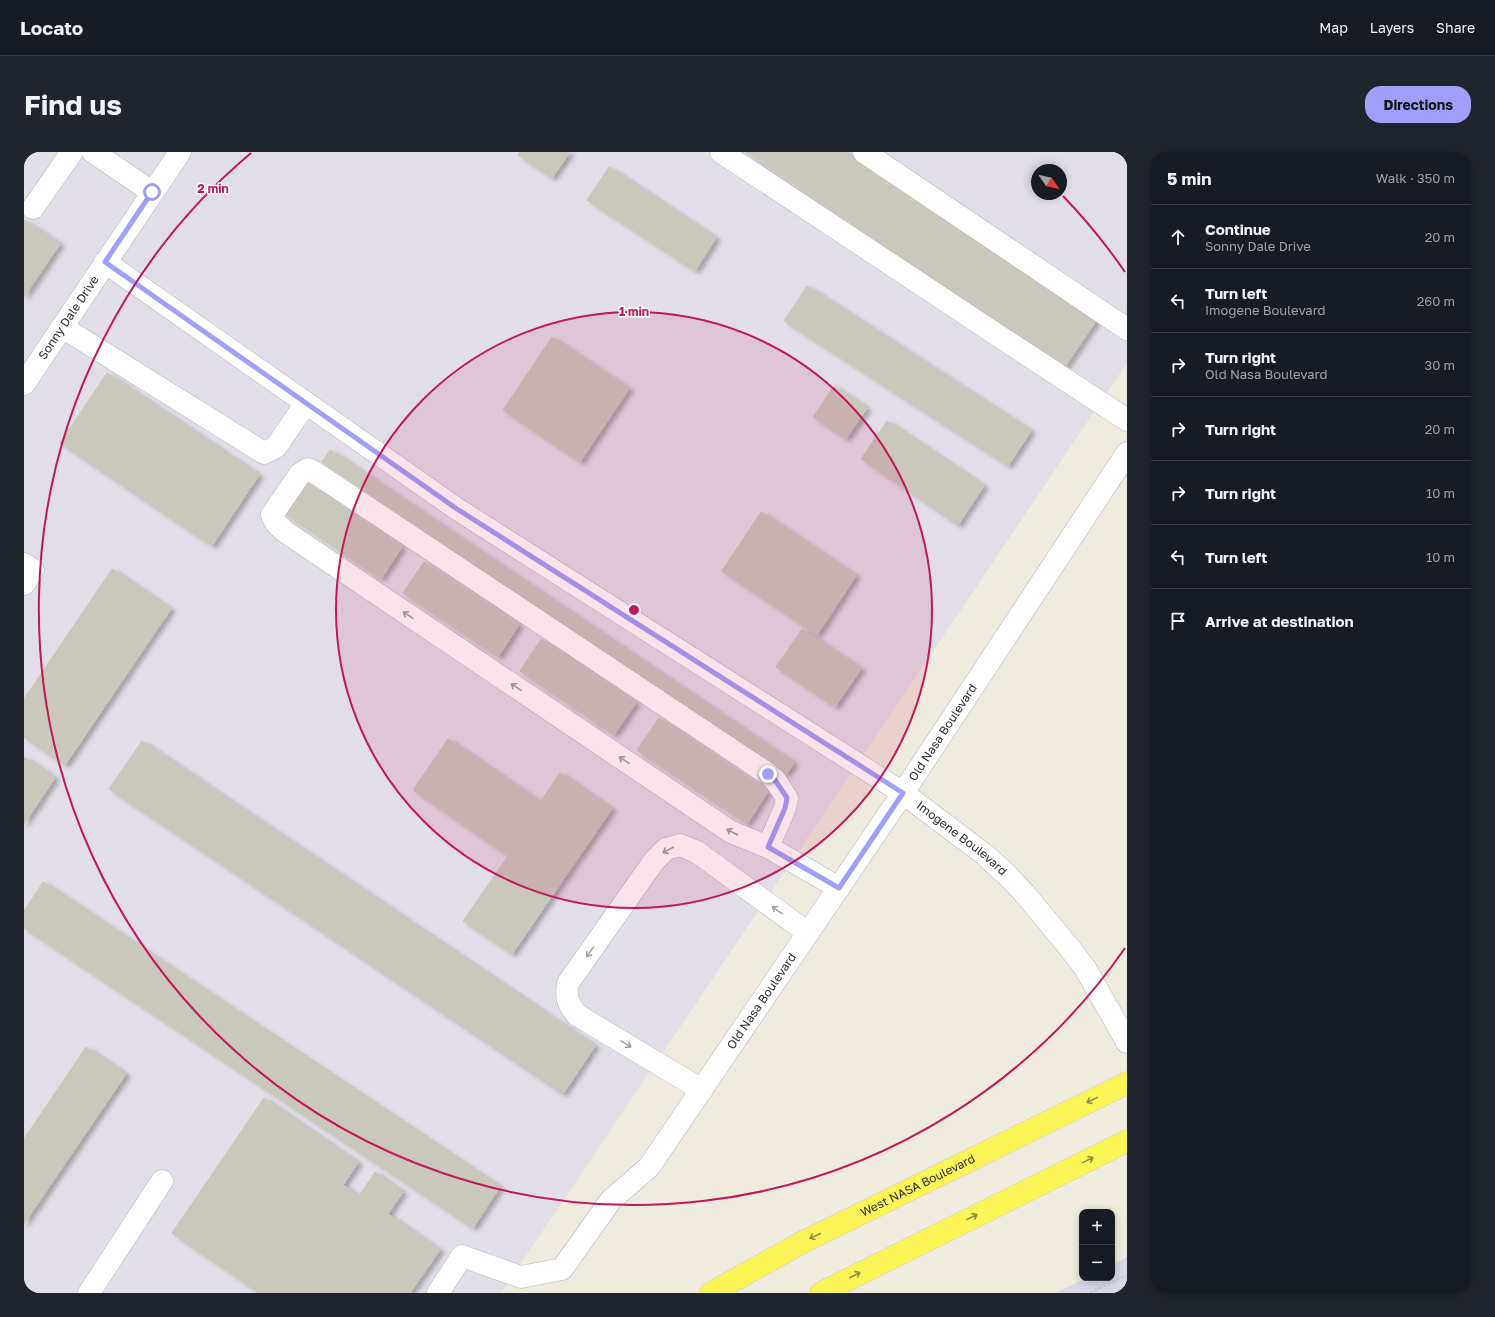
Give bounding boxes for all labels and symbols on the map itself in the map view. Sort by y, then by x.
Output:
north arrow [1031,164,1067,200]
text: 2 min [197,181,229,196]
route start [143,183,161,201]
street label: Sonny Dale Drive [35,273,102,362]
text: 1 min [619,304,649,319]
centre of rings [627,603,641,617]
one-way arrow [403,611,414,619]
street label: Old Nasa Boulevard [905,681,980,784]
one-way arrow [511,683,522,691]
one-way arrow [619,756,630,764]
route end [759,765,777,783]
street label: Imogene Boulevard [914,798,1011,878]
one-way arrow [727,828,739,835]
one-way arrow [662,847,674,854]
one-way arrow [771,905,782,914]
one-way arrow [586,947,594,958]
street label: Old Nasa Boulevard [723,950,799,1052]
one-way arrow [620,1041,632,1049]
one-way arrow [1086,1097,1098,1105]
street label: West NASA Boulevard [858,1151,977,1220]
one-way arrow [1082,1156,1094,1163]
one-way arrow [965,1213,977,1220]
one-way arrow [810,1233,822,1240]
one-way arrow [849,1271,861,1278]

